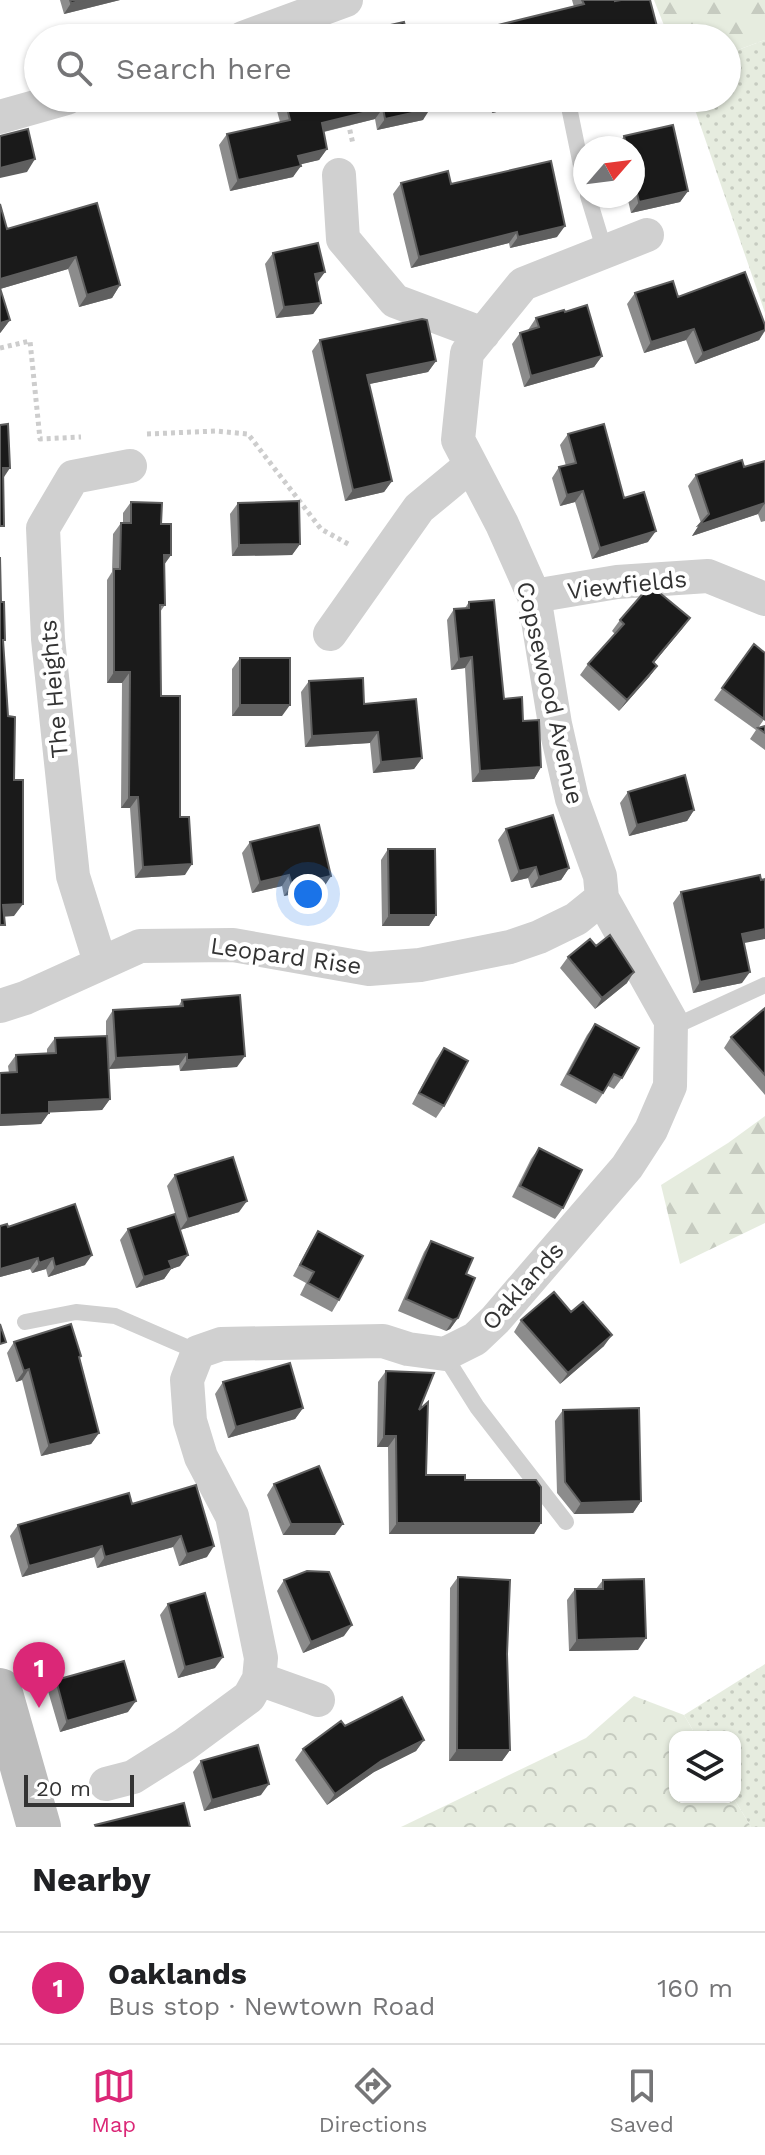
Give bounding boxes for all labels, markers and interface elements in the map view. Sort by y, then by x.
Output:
search box [24,24,741,112]
icon: search [52,46,96,90]
text: Search here [116,51,292,86]
north arrow [573,136,645,208]
street label: Viewfields [566,565,688,605]
street label: Copsewood Avenue [511,579,589,807]
street label: The Heights [34,619,74,759]
your location [288,874,328,914]
street label: Leopard Rise [209,932,363,980]
street label: Oaklands [476,1236,570,1336]
pin: 1 [13,1642,65,1708]
map controls [669,1731,741,1803]
button: layers [669,1731,741,1803]
scale bar [24,1771,134,1807]
text: 20 m [36,1776,91,1801]
text: Nearby [32,1859,151,1899]
text: Oaklands [108,1956,247,1991]
text: 1 [52,1973,64,2003]
text: 160 m [657,1973,733,2003]
text: Bus stop · Newtown Road [108,1991,435,2021]
tab: Map [91,2064,136,2137]
tab: Directions [319,2064,427,2137]
tab: Saved [610,2064,674,2137]

